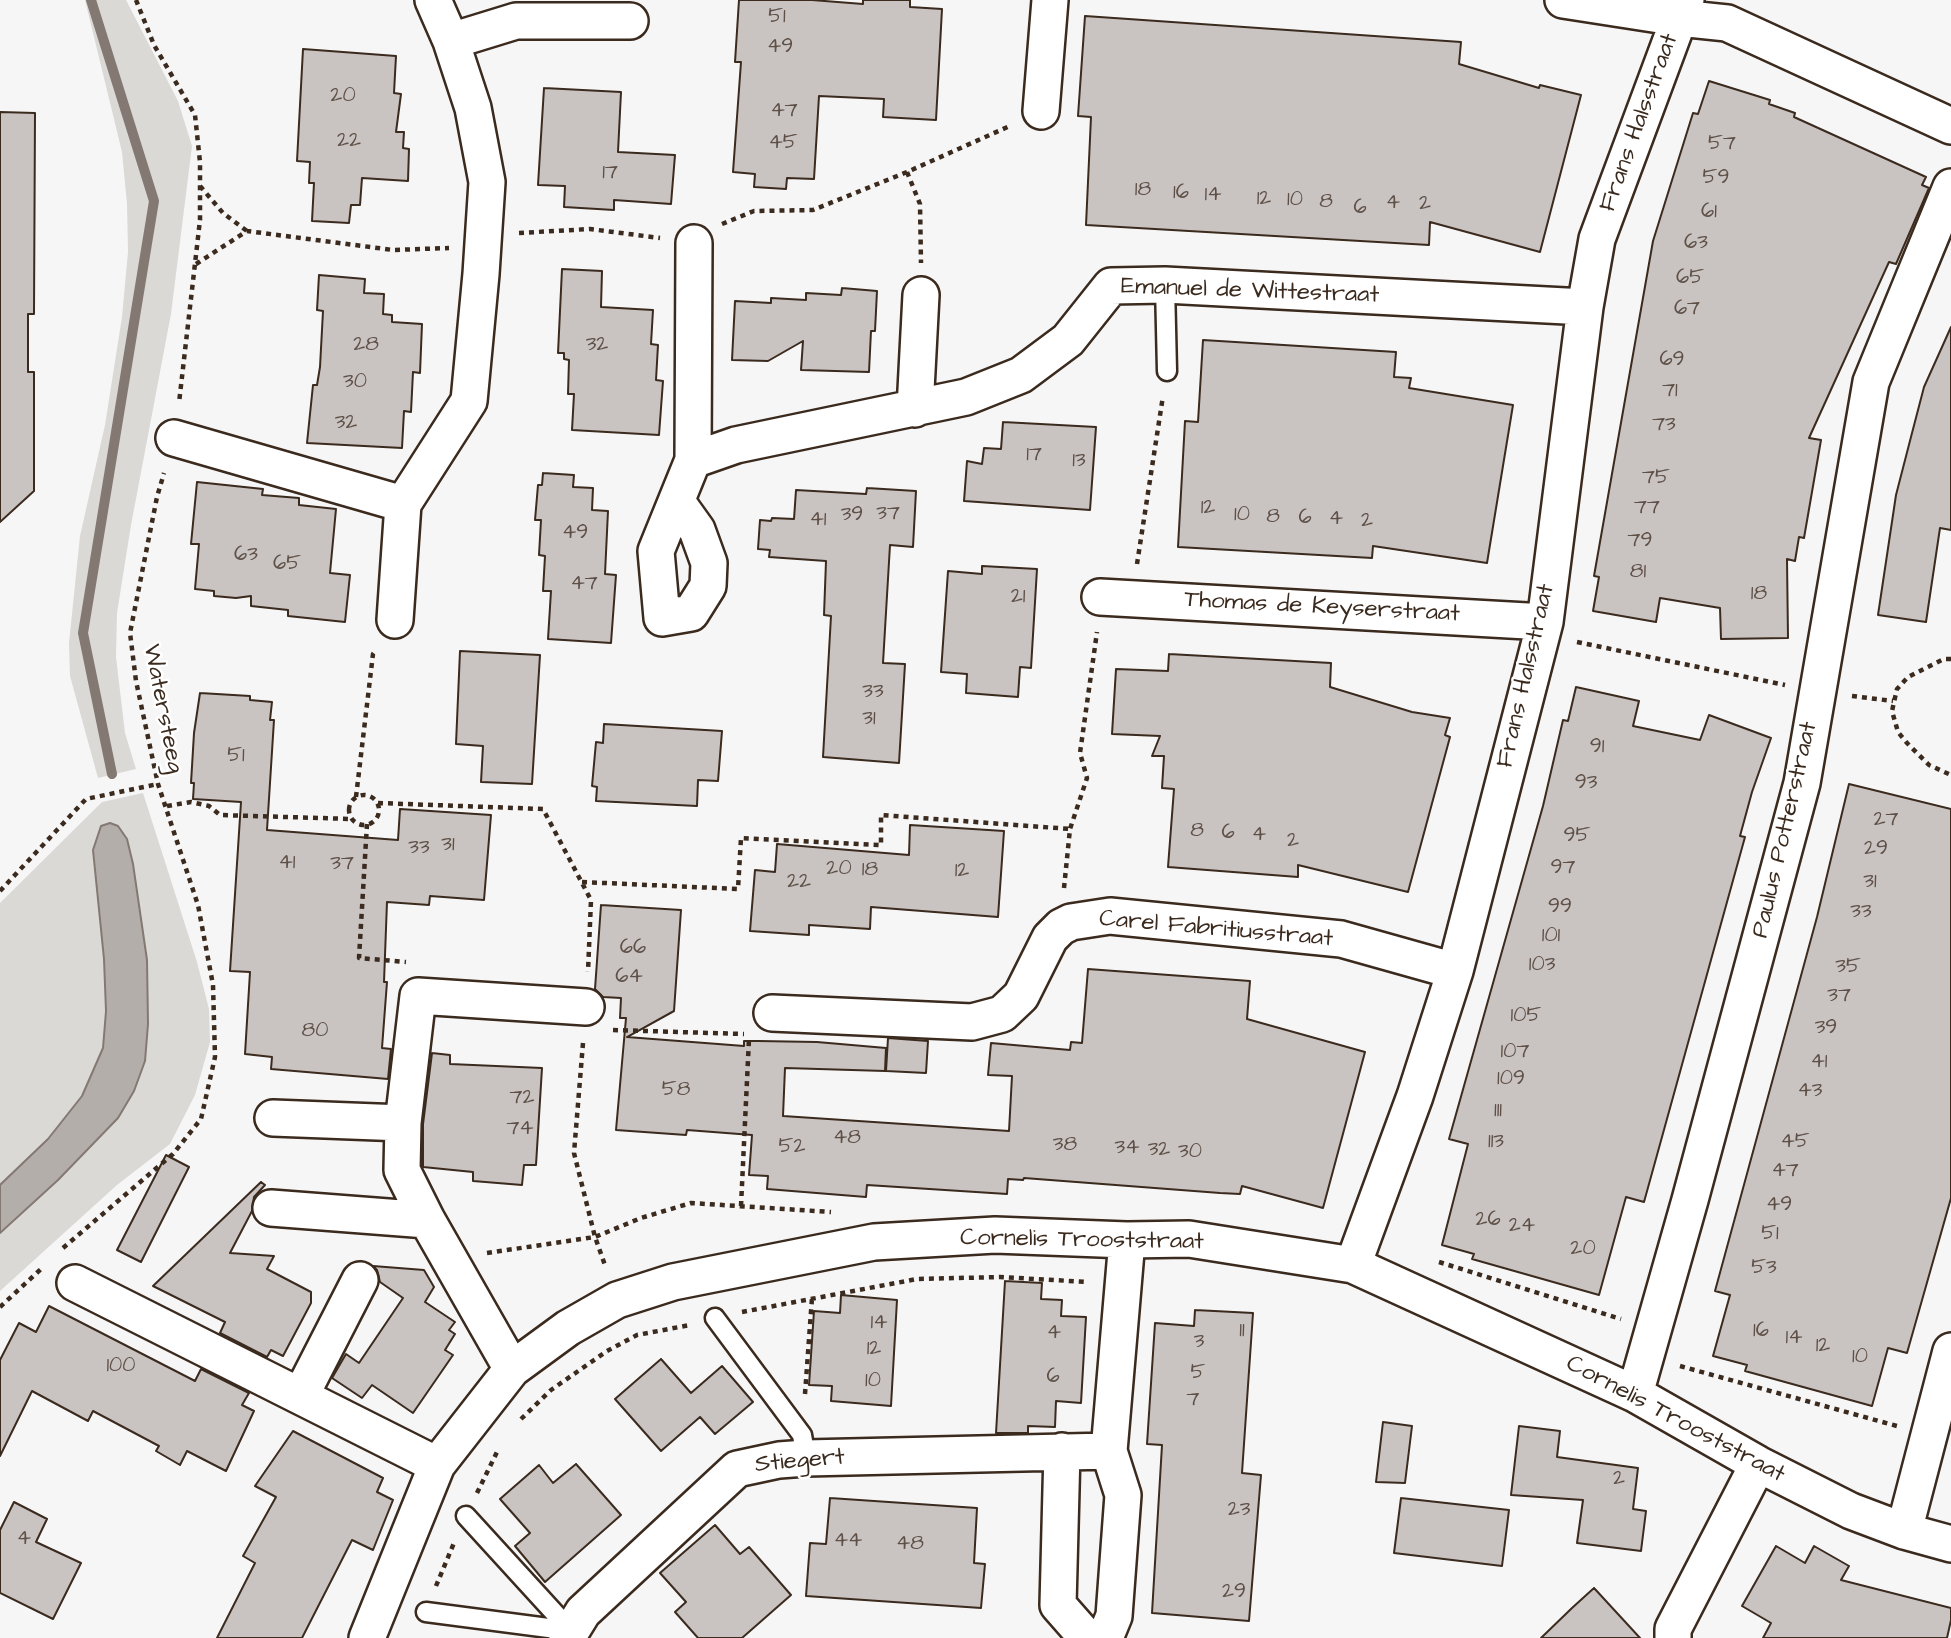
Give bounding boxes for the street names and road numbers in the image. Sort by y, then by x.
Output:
street label: Frans Halsstraat [1594,30,1686,216]
street label: Emanuel de Wittestraat [1120,273,1380,311]
street label: Frans Halsstraat [1492,581,1562,771]
street label: Thomas de Keyserstraat [1184,586,1460,630]
street label: Watersteeg [135,642,189,776]
street label: Paulus Potterstraat [1747,719,1825,941]
street label: Carel Fabritiusstraat [1098,905,1334,955]
street label: Cornelis Trooststraat [960,1224,1204,1258]
street label: Cornelis Trooststraat [1561,1350,1789,1490]
street label: Stiegert [754,1444,846,1480]

